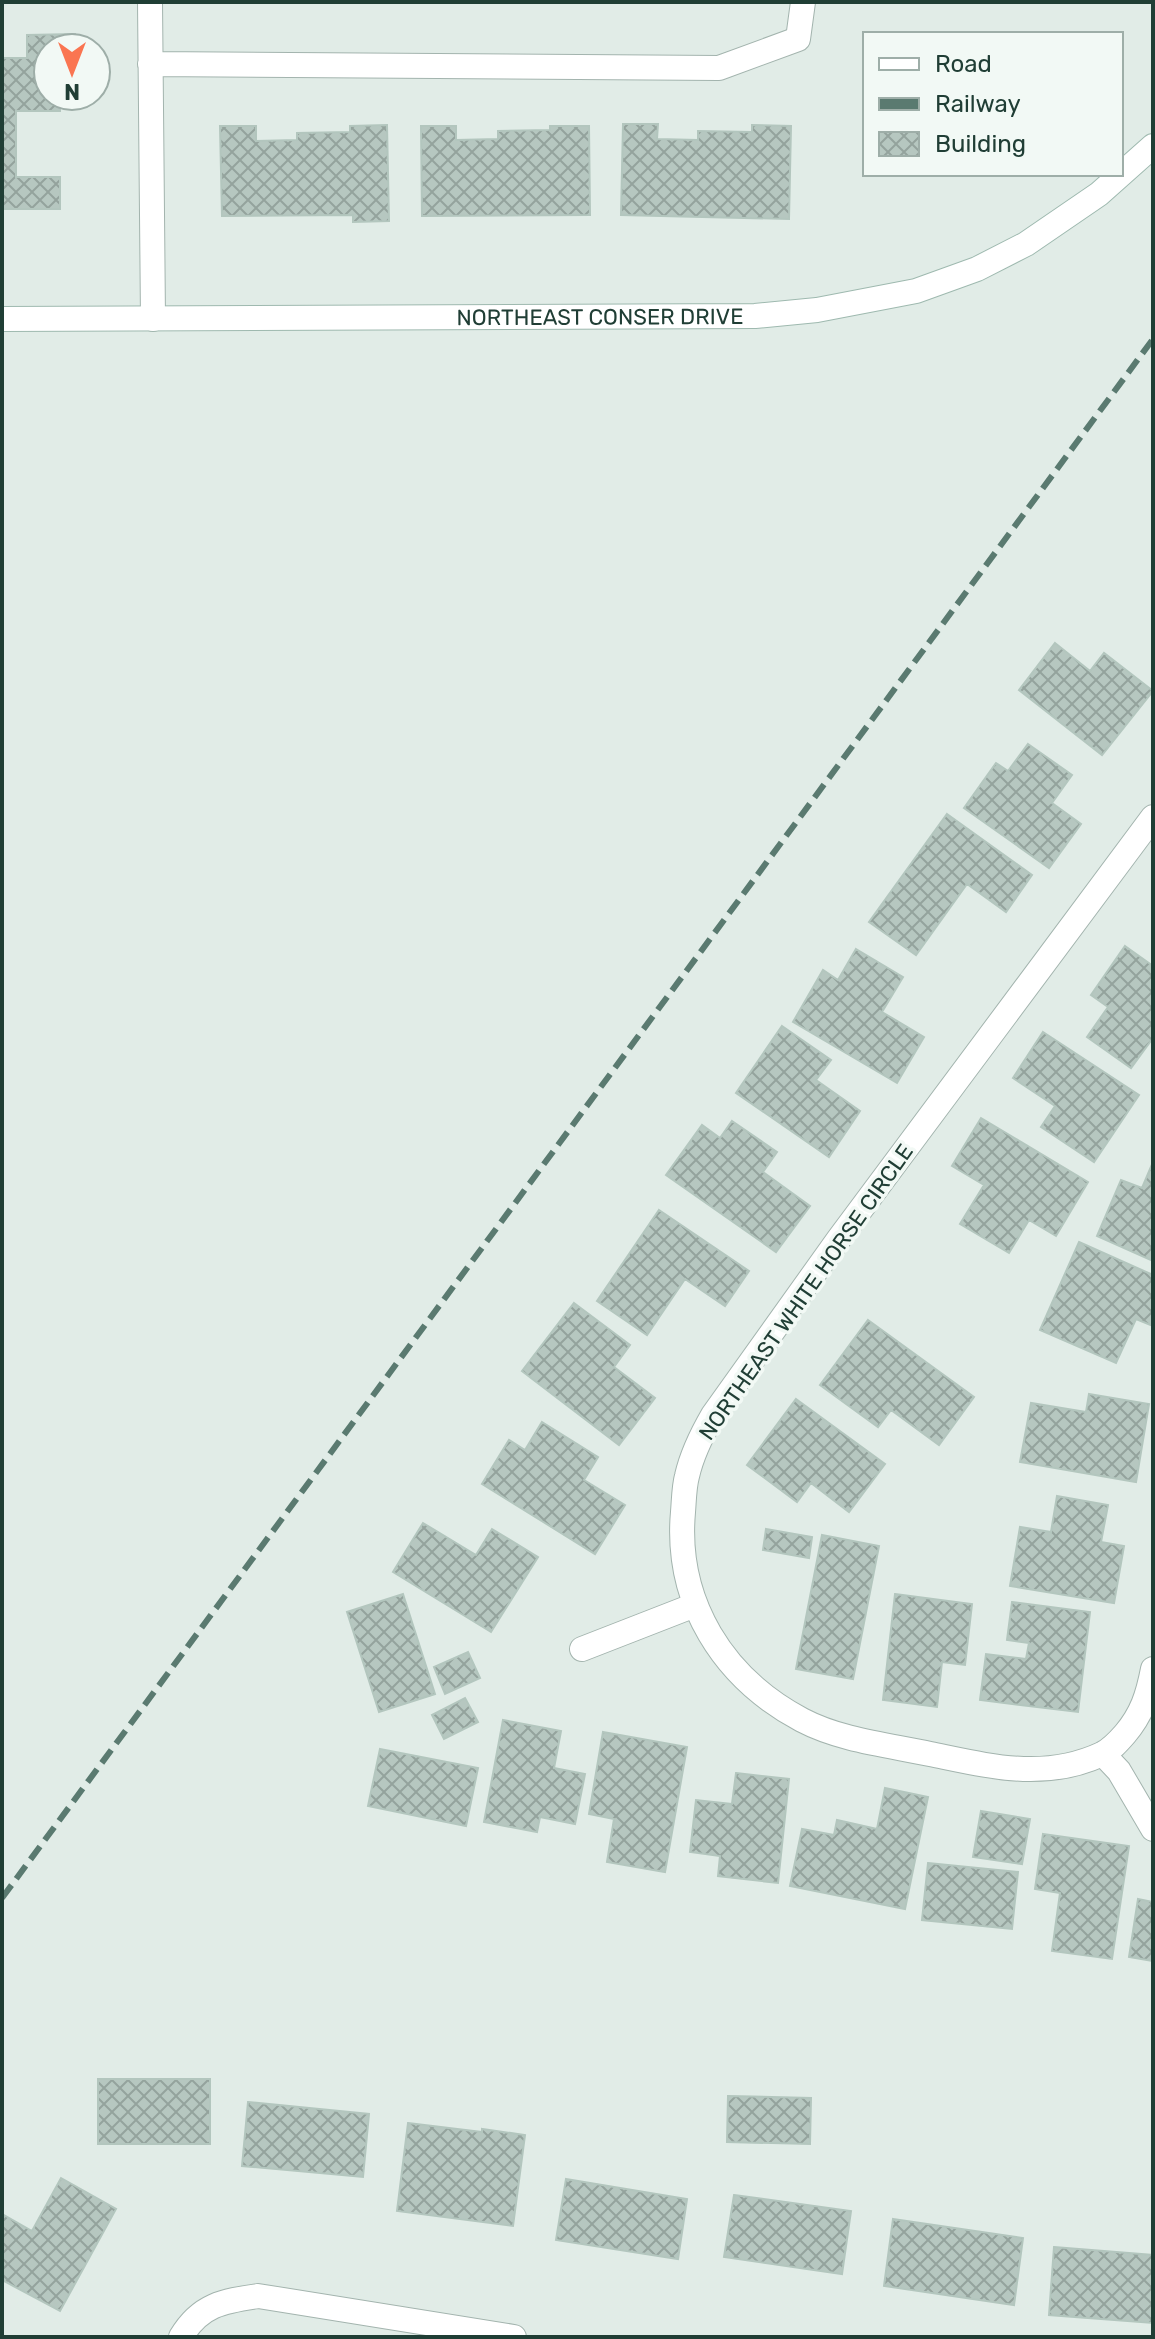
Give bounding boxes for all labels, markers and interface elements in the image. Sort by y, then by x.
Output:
north arrow [32,32,112,112]
legend [863,32,1123,176]
text: Road [935,50,992,78]
text: N [64,78,80,105]
text: Railway [935,90,1021,118]
text: Building [935,130,1026,158]
street label: NORTHEAST CONSER DRIVE [456,303,744,331]
street label: NORTHEAST WHITE HORSE CIRCLE [693,1139,919,1445]

